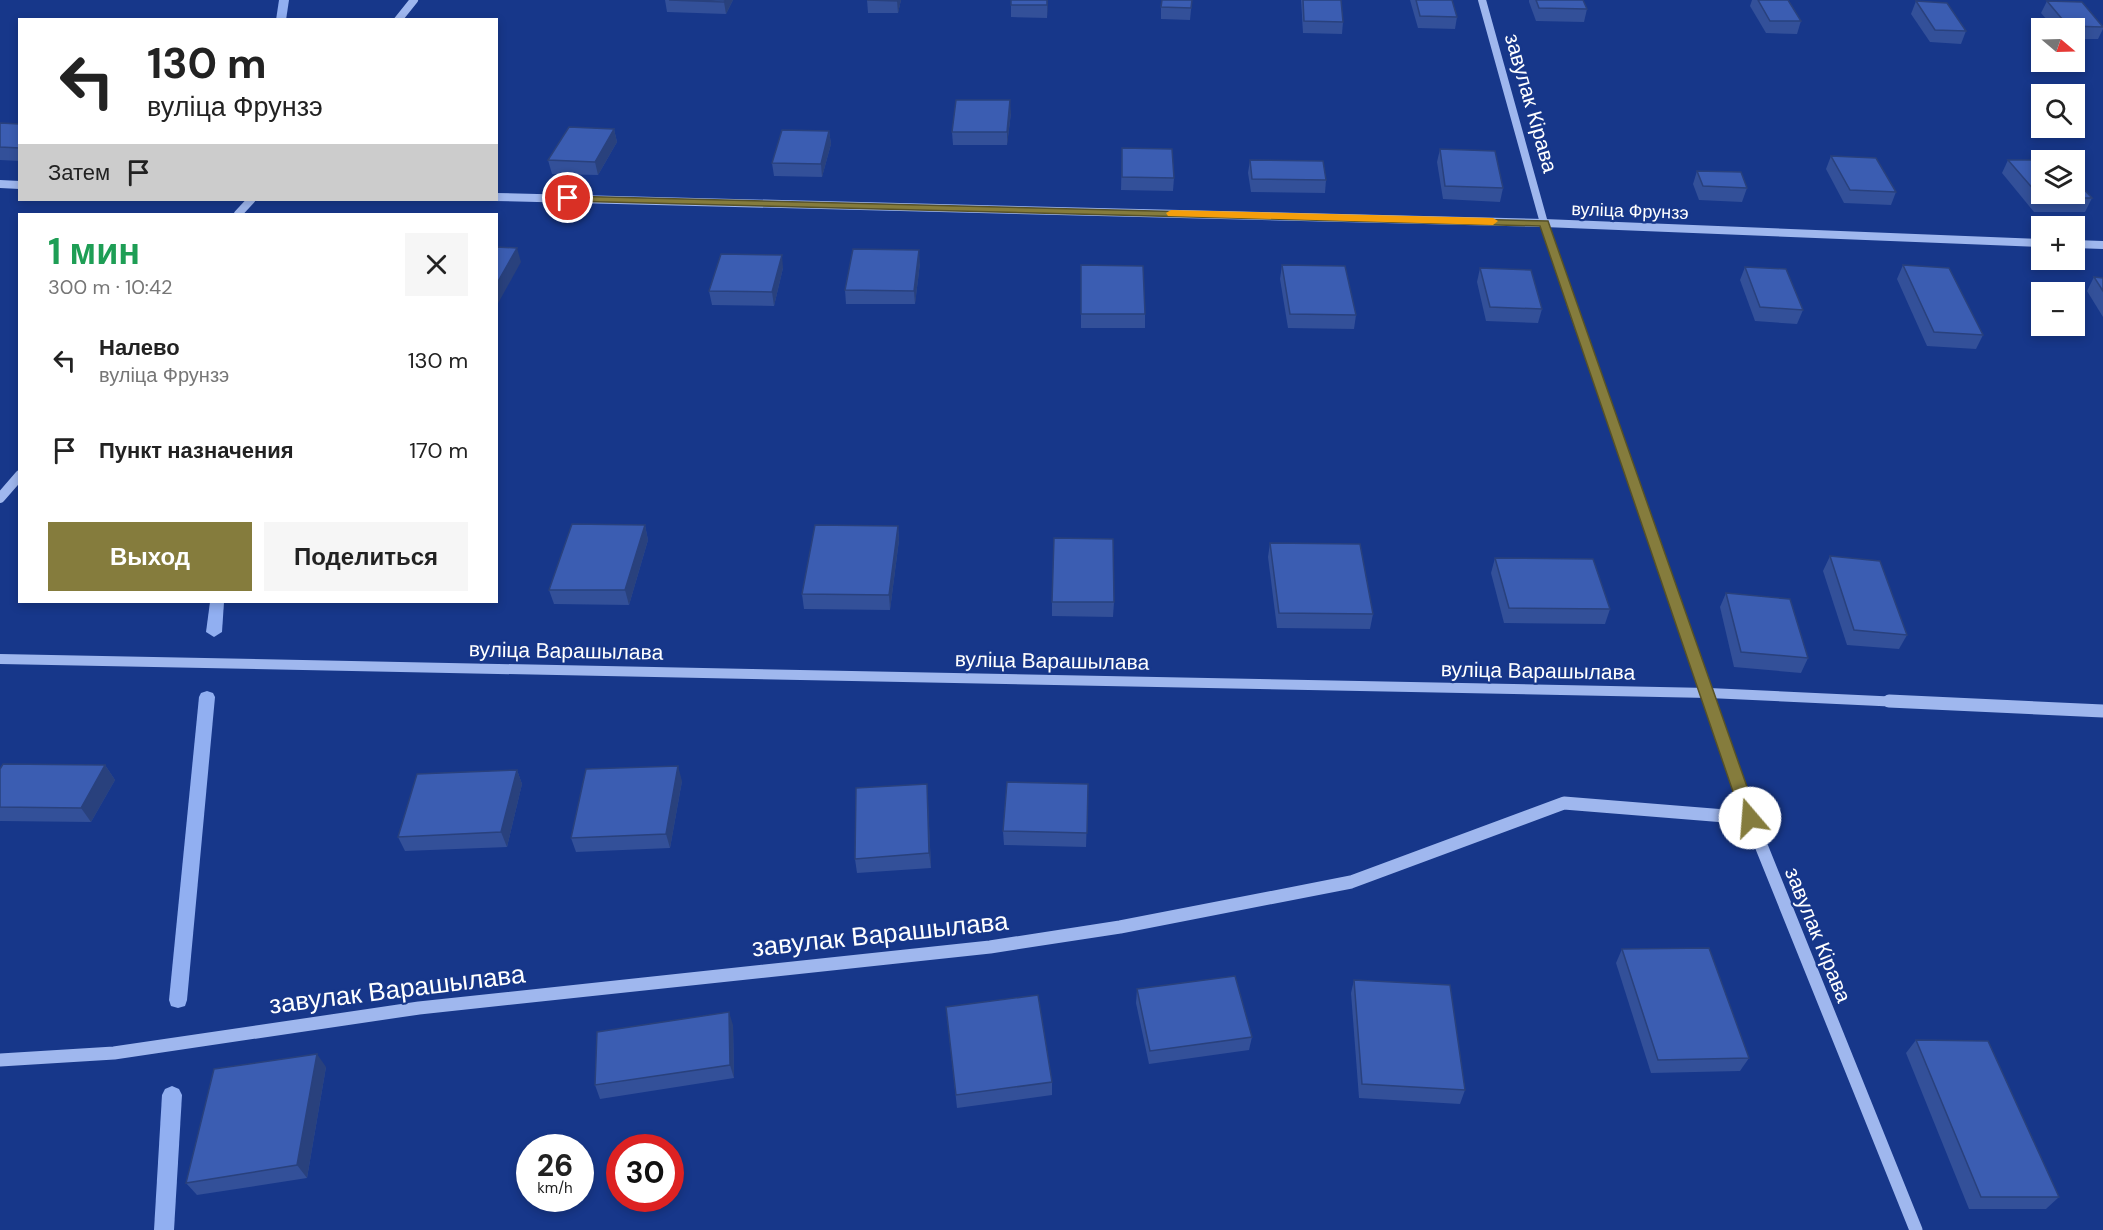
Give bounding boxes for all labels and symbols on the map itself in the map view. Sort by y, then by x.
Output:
north arrow [2031,18,2085,72]
street label: завулак Кірава [1498,30,1564,176]
pin [542,172,593,223]
street label: вуліца Фрунзэ [1571,197,1689,225]
street label: вуліца Варашылава [469,635,664,667]
street label: вуліца Варашылава [955,645,1150,677]
street label: вуліца Варашылава [1441,655,1636,687]
position arrow [1718,786,1782,850]
street label: завулак Кірава [1778,863,1858,1007]
street label: завулак Варашылава [750,904,1011,964]
street label: завулак Варашылава [267,956,528,1022]
speed limit sign: 30 [606,1134,684,1212]

